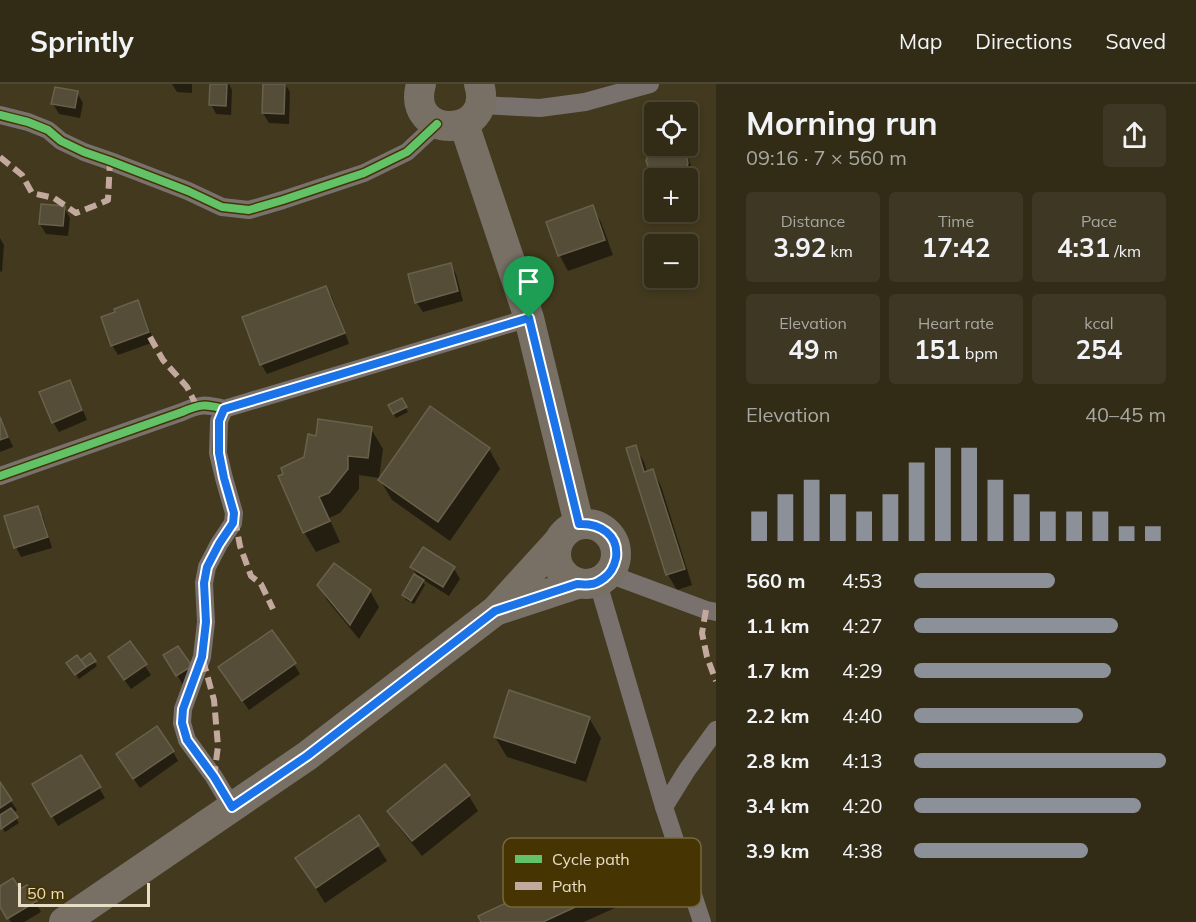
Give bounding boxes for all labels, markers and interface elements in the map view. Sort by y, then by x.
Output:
text: Sprintly [30,24,134,59]
text: Map [899,28,942,54]
text: Directions [975,28,1072,54]
text: Saved [1105,28,1166,54]
map controls [644,102,698,288]
button: locate [644,102,698,156]
text: Morning run [746,102,938,143]
button: share [1103,104,1166,167]
text: 09:16 · 7 × 560 m [746,145,907,170]
button: + [644,168,698,222]
text: Distance [781,211,845,231]
text: Time [938,211,974,231]
text: Pace [1081,211,1117,231]
text: 3.92 [773,231,826,264]
text: 17:42 [922,231,990,264]
text: 4:31 [1057,231,1110,264]
button: − [644,234,698,288]
text: km [826,241,853,261]
text: /km [1110,241,1141,261]
pin [503,256,554,318]
icon: arrive [512,265,545,298]
text: Elevation [779,313,847,333]
text: Heart rate [918,313,994,333]
text: kcal [1084,313,1114,333]
text: 49 [788,333,819,366]
text: 151 [914,333,961,366]
text: 254 [1076,333,1122,366]
text: m [819,343,838,363]
text: bpm [961,343,998,363]
text: Elevation [746,402,831,427]
text: 40–45 m [1085,402,1166,427]
text: 560 m [746,568,805,593]
text: 4:53 [842,568,883,593]
text: 1.1 km [746,613,809,638]
text: 4:27 [842,613,883,638]
text: 1.7 km [746,658,809,683]
text: 4:29 [842,658,883,683]
text: 2.2 km [746,703,809,728]
text: 4:40 [842,703,883,728]
text: 2.8 km [746,748,809,773]
text: 4:13 [842,748,883,773]
text: 3.4 km [746,793,809,818]
text: 4:20 [842,793,883,818]
legend [503,838,701,907]
text: 3.9 km [746,838,809,863]
text: 4:38 [842,838,883,863]
text: Cycle path [552,849,630,869]
text: Path [552,876,587,896]
scale bar [18,880,150,908]
text: 50 m [27,883,64,903]

